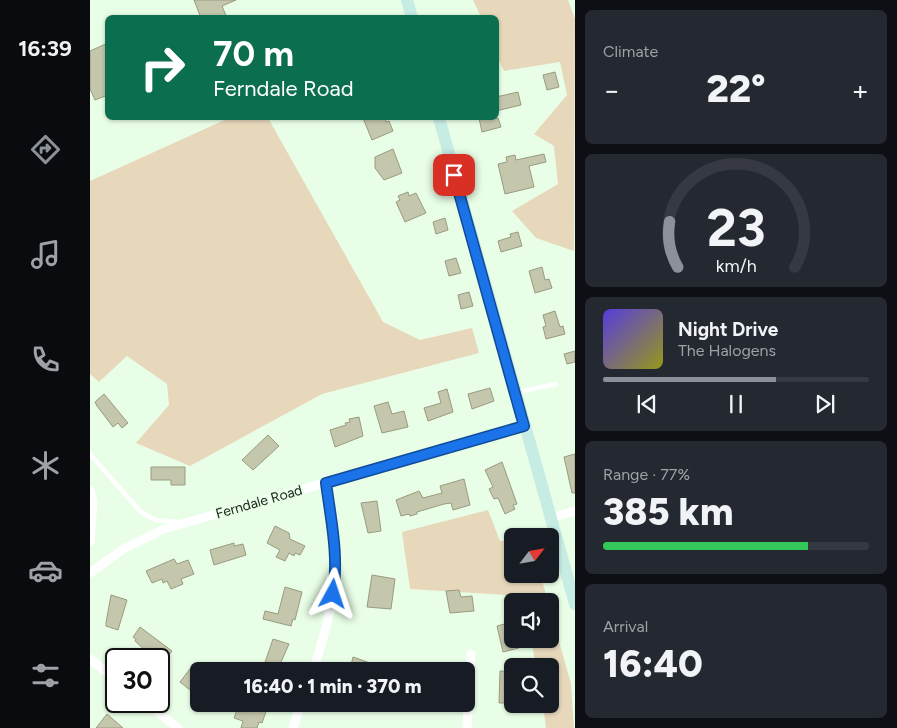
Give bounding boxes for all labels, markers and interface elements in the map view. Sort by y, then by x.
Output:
text: 70 m [213,33,294,75]
text: 16:39 [18,35,72,62]
icon: right [130,35,195,100]
text: Climate [603,42,658,61]
text: 22° [706,66,766,112]
text: − [603,73,620,107]
text: + [852,73,869,107]
text: Ferndale Road [213,75,354,102]
icon: directions [28,132,63,167]
pin [433,154,475,196]
icon: arrive [440,161,468,189]
text: 23 [706,197,766,259]
icon: music [28,237,63,272]
text: km/h [716,255,756,276]
text: Night Drive [678,318,778,341]
text: The Halogens [678,341,776,360]
icon: phone [28,342,63,377]
icon: previous [633,390,661,418]
icon: pause [722,390,750,418]
icon: next [811,390,839,418]
icon: climate [28,448,63,483]
text: Range · 77% [603,465,690,484]
street label: Ferndale Road [214,481,304,523]
text: 385 km [603,489,733,535]
north arrow [504,528,559,582]
map controls [504,528,559,713]
icon: car [28,553,63,588]
position arrow [306,567,358,619]
button: sound [504,593,559,648]
text: Arrival [603,617,648,636]
text: 16:40 [603,641,703,687]
speed limit sign: 30 [105,648,170,713]
icon: filters [28,658,63,693]
button: search [504,658,559,713]
text: 16:40 · 1 min · 370 m [243,675,422,698]

